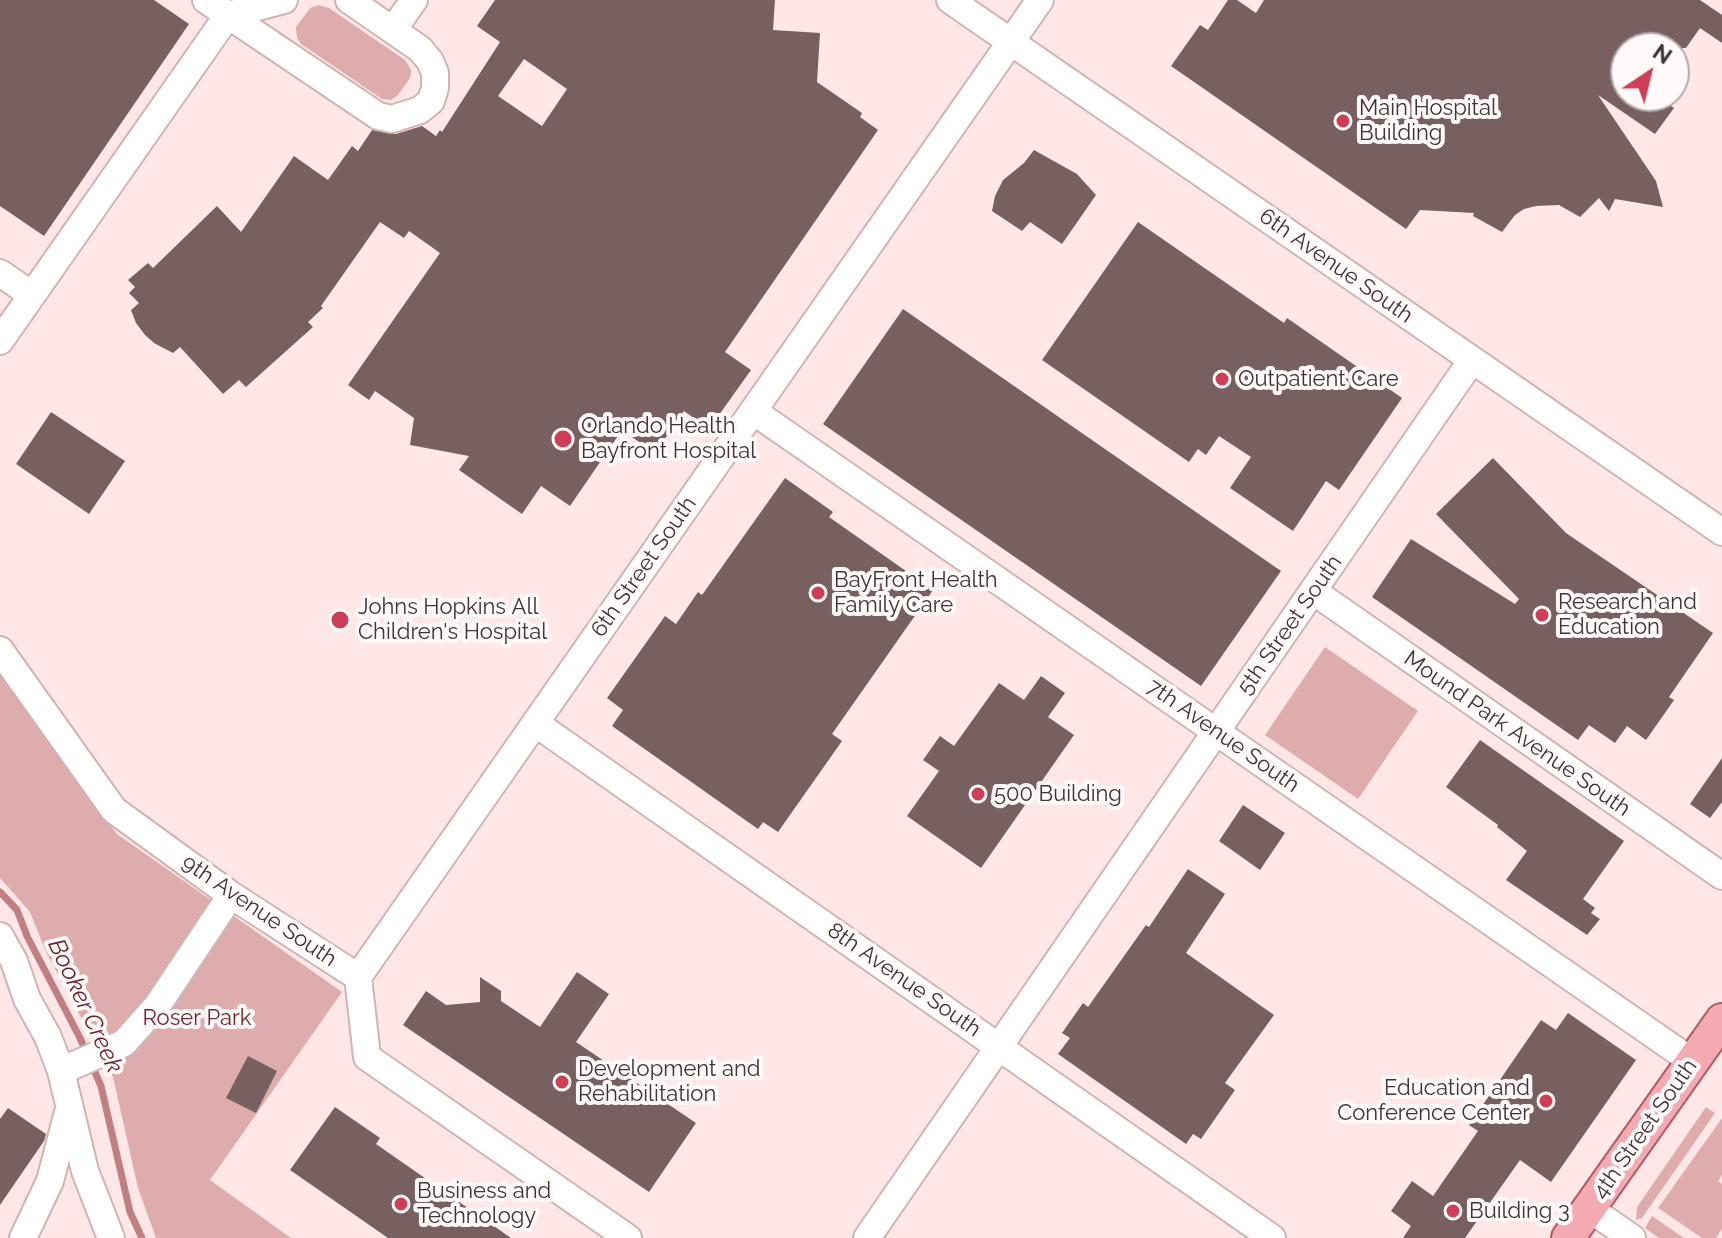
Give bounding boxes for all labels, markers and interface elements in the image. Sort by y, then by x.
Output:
north arrow [1610,32,1690,112]
text: N [1648,39,1677,69]
place label: Main Hospital Building [1359,95,1497,146]
marker: Main Hospital Building [1334,112,1352,130]
street label: 6th Avenue South [1254,203,1418,329]
place label: Outpatient Care [1238,366,1399,392]
marker: Outpatient Care [1213,370,1231,388]
place label: Orlando Health Bayfront Hospital [581,413,756,464]
marker: Orlando Health Bayfront Hospital [552,428,574,450]
street label: 6th Street South [586,492,702,642]
street label: 5th Street South [1232,550,1348,700]
place label: BayFront Health Family Care [834,567,998,618]
marker: BayFront Health Family Care [809,584,827,602]
place label: Research and Education [1558,589,1697,640]
place label: Johns Hopkins All Children's Hospital [358,594,547,646]
marker: Research and Education [1533,606,1551,624]
marker: Johns Hopkins All Children's Hospital [329,609,351,631]
street label: Mound Park Avenue South [1399,646,1635,822]
street label: 7th Avenue South [1142,674,1304,798]
place label: 500 Building [994,781,1122,807]
marker: 500 Building [969,785,987,803]
street label: 9th Avenue South [177,849,341,973]
street label: 8th Avenue South [822,917,986,1043]
water label: Booker Creek [41,934,129,1078]
park label: Roser Park [143,1005,251,1031]
street label: 4th Street South [1587,1054,1703,1204]
place label: Development and Rehabilitation [578,1056,761,1108]
marker: Development and Rehabilitation [553,1073,571,1091]
place label: Education and Conference Center [1337,1075,1530,1126]
marker: Education and Conference Center [1537,1092,1555,1110]
place label: Business and Technology [417,1178,551,1230]
marker: Business and Technology [392,1195,410,1213]
place label: Building 3 [1469,1198,1570,1224]
marker: Building 3 [1444,1202,1462,1220]

